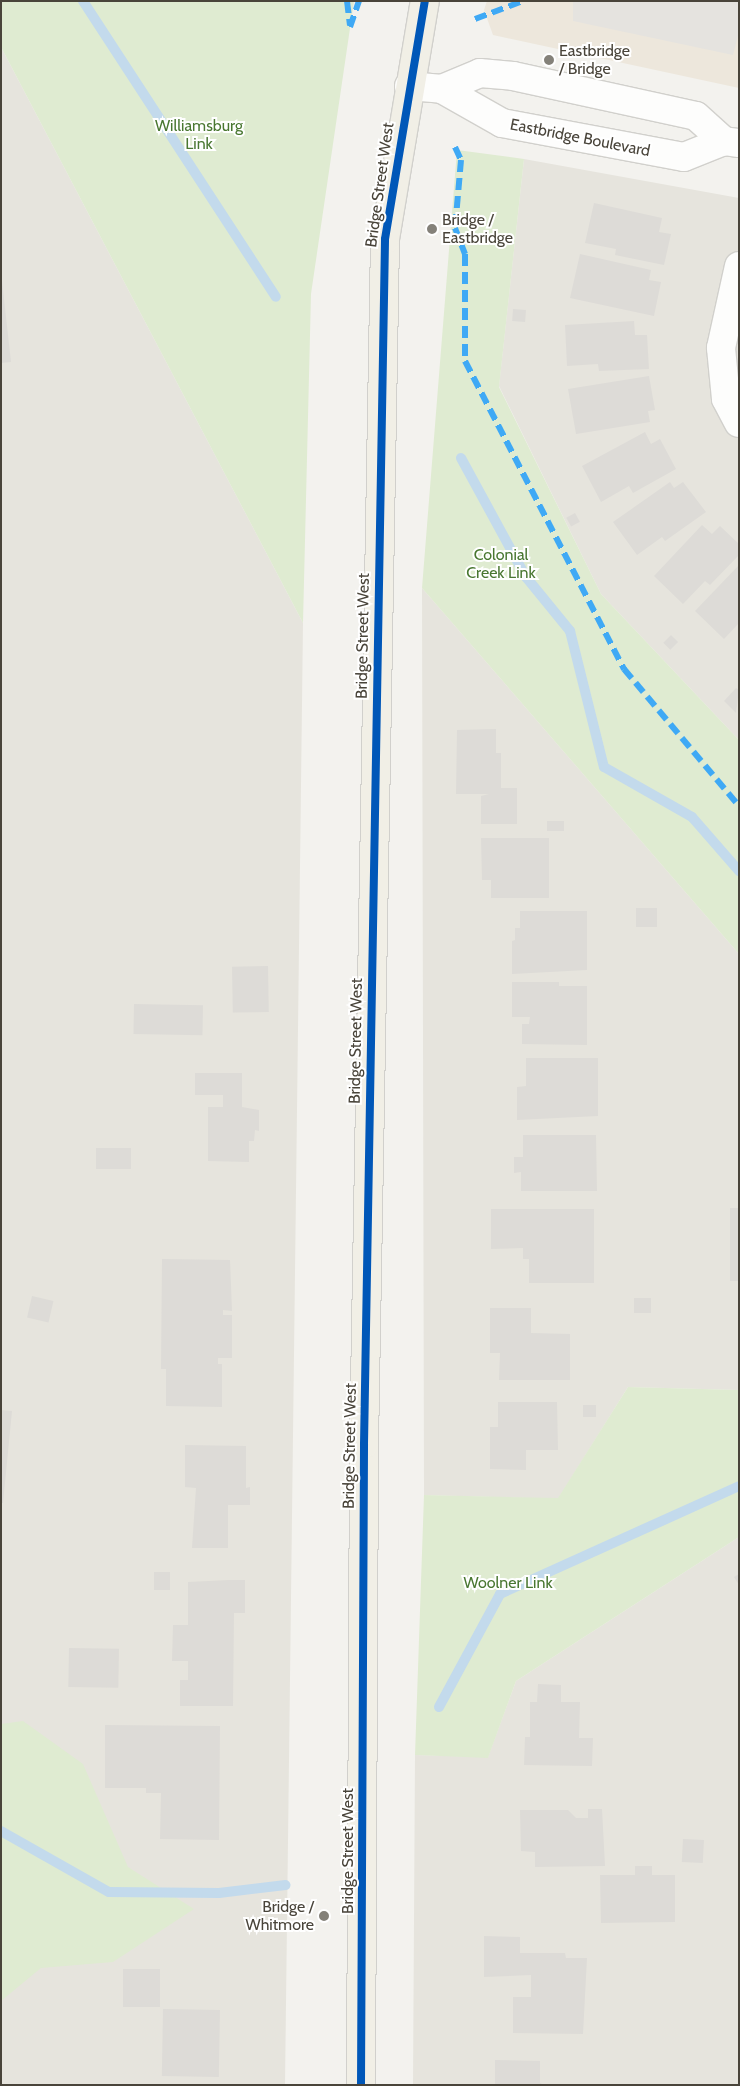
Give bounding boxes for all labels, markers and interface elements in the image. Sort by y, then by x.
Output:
place label: Eastbridge / Bridge [559,41,630,79]
marker: Eastbridge / Bridge [543,54,555,66]
street label: Eastbridge Boulevard [508,115,652,161]
park label: Williamsburg Link [155,116,243,154]
street label: Bridge Street West [362,121,398,249]
place label: Bridge / Eastbridge [442,210,513,248]
marker: Bridge / Eastbridge [426,223,438,235]
park label: Colonial Creek Link [466,545,536,583]
street label: Bridge Street West [352,573,374,699]
street label: Bridge Street West [345,978,367,1104]
street label: Bridge Street West [339,1383,361,1509]
park label: Woolner Link [463,1573,553,1593]
street label: Bridge Street West [338,1788,358,1914]
place label: Bridge / Whitmore [246,1897,314,1935]
marker: Bridge / Whitmore [318,1910,330,1922]

